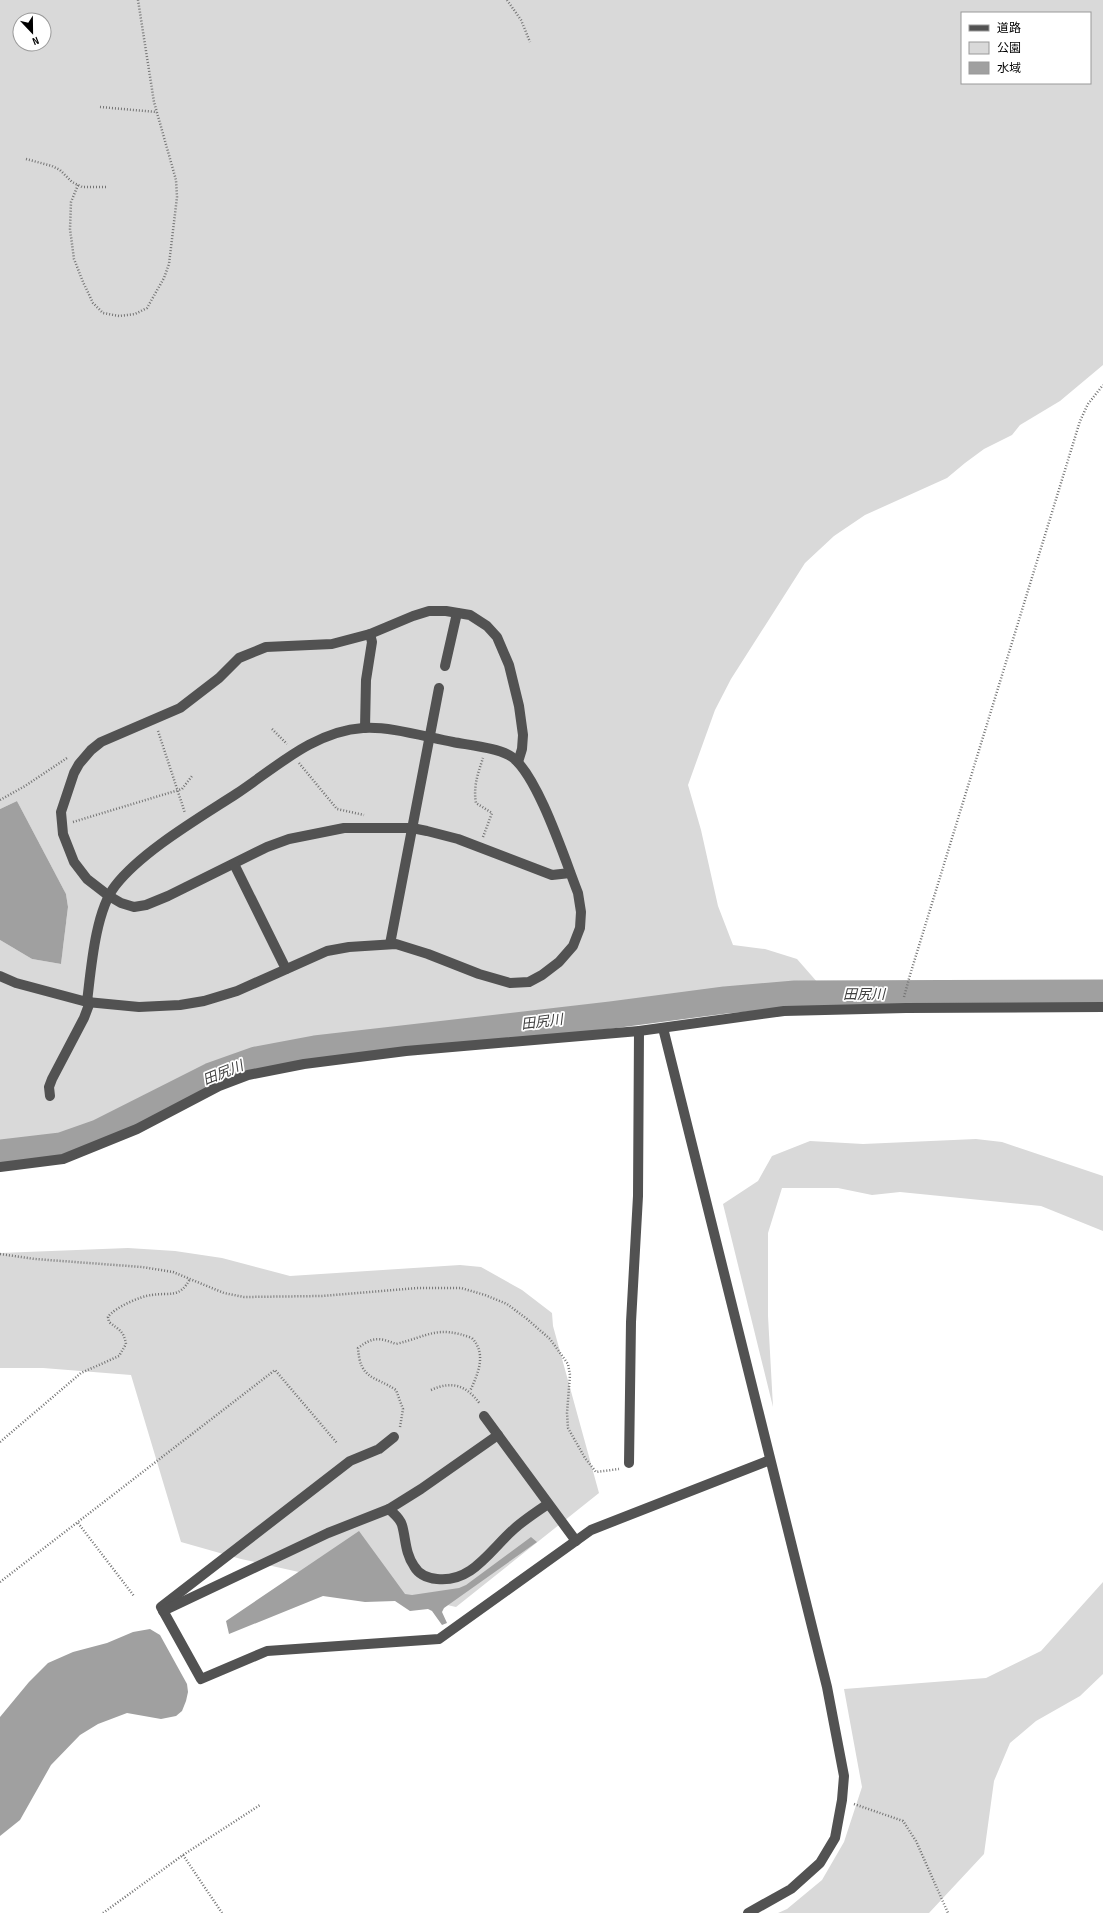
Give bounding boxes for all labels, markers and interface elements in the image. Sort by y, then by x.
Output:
north arrow [12,12,52,52]
legend [961,12,1091,84]
text: 道路 [997,21,1021,36]
text: N [30,34,41,48]
text: 公園 [997,41,1021,56]
text: 水域 [997,61,1021,76]
water label: 田尻川 [843,986,887,1003]
water label: 田尻川 [520,1011,566,1033]
water label: 田尻川 [200,1057,248,1089]

